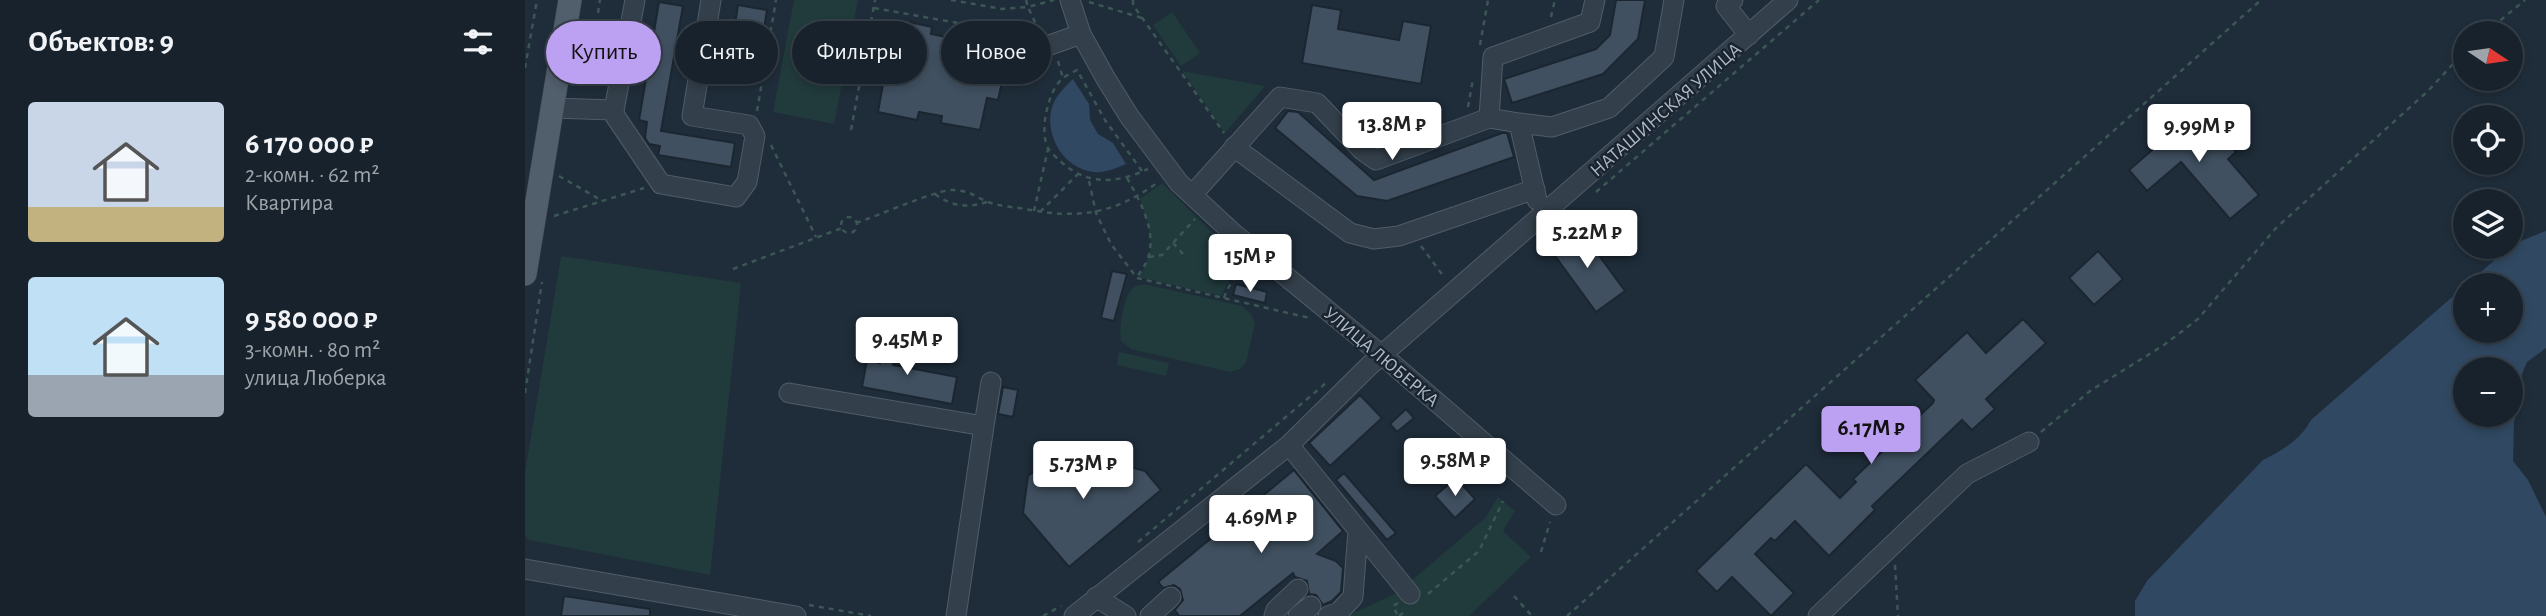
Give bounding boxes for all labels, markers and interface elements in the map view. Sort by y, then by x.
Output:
chip: Купить [546,21,661,84]
chip: Снять [675,21,778,84]
chip: Фильтры [792,21,927,84]
chip: Новое [941,21,1051,84]
north arrow [2453,21,2523,91]
map controls [2453,21,2523,427]
icon: filters [459,23,497,61]
text: Объектов: 9 [28,27,174,57]
street label: НАТАШИНСКАЯ УЛИЦА [1587,40,1745,181]
pin: 13.8M ₽ [1327,102,1457,162]
pin: 9.99M ₽ [2134,104,2264,164]
button: locate [2453,105,2523,175]
text: 13.8M ₽ [1358,113,1426,136]
text: 9.99M ₽ [2163,115,2235,138]
text: 6 170 000 ₽ [245,129,373,159]
icon: home [84,130,168,214]
text: 2-комн. · 62 m² [245,164,379,187]
button: layers [2453,189,2523,259]
text: Квартира [245,192,333,215]
pin: 5.22M ₽ [1522,210,1652,270]
text: 5.22M ₽ [1552,221,1622,244]
pin: 15M ₽ [1201,234,1299,294]
text: 15M ₽ [1225,245,1275,268]
button: + [2453,273,2523,343]
text: 9 580 000 ₽ [245,304,377,334]
street label: УЛИЦА ЛЮБЕРКА [1320,304,1442,411]
icon: home [84,305,168,389]
pin: 9.45M ₽ [842,318,972,377]
text: 9.45M ₽ [872,328,942,351]
text: 3-комн. · 80 m² [245,339,380,362]
button: − [2453,357,2523,427]
text: улица Люберка [245,367,387,390]
pin: 6.17M ₽ [1806,406,1936,466]
text: 6.17M ₽ [1837,417,1905,440]
pin: 9.58M ₽ [1390,438,1520,498]
pin: 5.73M ₽ [1018,442,1148,501]
text: 9.58M ₽ [1420,449,1490,472]
text: 5.73M ₽ [1049,452,1117,475]
pin: 4.69M ₽ [1196,496,1326,555]
text: 4.69M ₽ [1225,506,1297,529]

